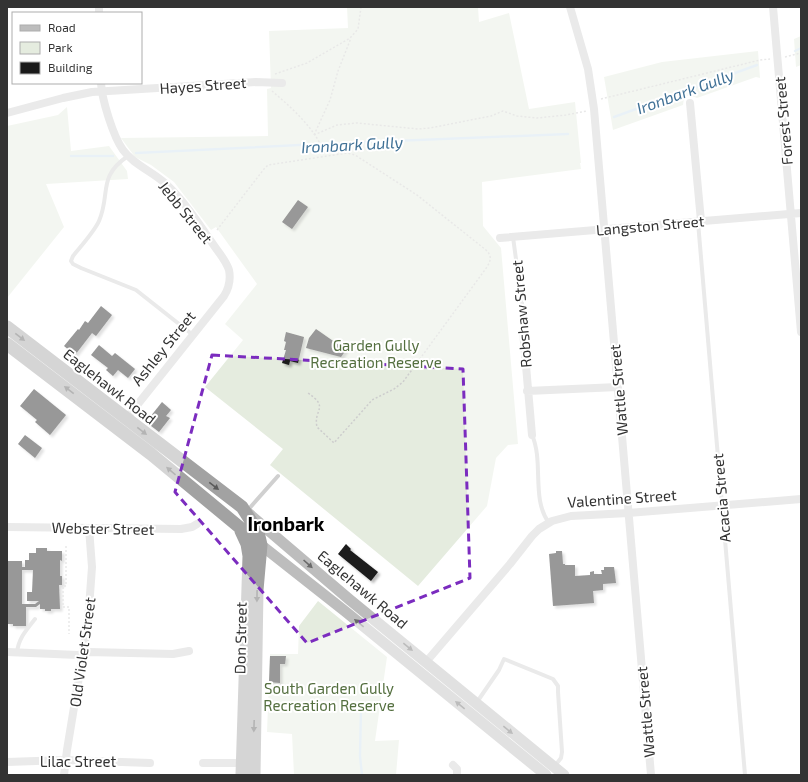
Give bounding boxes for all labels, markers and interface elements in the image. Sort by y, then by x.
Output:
legend [12,12,142,84]
text: Road [48,20,76,34]
text: Park [48,40,73,54]
text: Building [48,60,93,74]
water label: Ironbark Gully [634,65,737,118]
street label: Hayes Street [159,73,247,97]
street label: Forest Street [770,76,796,166]
water label: Ironbark Gully [301,132,404,157]
street label: Jebb Street [155,177,217,247]
street label: Langston Street [595,211,705,239]
street label: Robshaw Street [507,259,535,369]
street label: Ashley Street [127,307,199,389]
one-way arrow [15,333,26,341]
park label: Garden Gully Recreation Reserve [310,336,442,371]
street label: Wattle Street [605,343,631,436]
street label: Eaglehawk Road [60,344,160,428]
one-way arrow [63,386,74,395]
one-way arrow [136,427,147,435]
street label: Acacia Street [708,452,734,543]
one-way arrow [166,466,177,475]
one-way arrow [209,481,220,490]
street label: Valentine Street [567,485,677,511]
district label: Ironbark [248,512,325,535]
street label: Webster Street [52,518,155,538]
street label: Eaglehawk Road [314,546,412,632]
one-way arrow [303,559,313,568]
one-way arrow [254,590,260,603]
street label: Old Violet Street [65,596,99,708]
street label: Don Street [230,601,250,674]
one-way arrow [354,618,365,627]
one-way arrow [402,643,413,651]
street label: Wattle Street [632,665,658,758]
park label: South Garden Gully Recreation Reserve [263,679,395,714]
one-way arrow [454,701,465,710]
one-way arrow [251,720,257,733]
one-way arrow [503,725,514,734]
street label: Lilac Street [40,752,117,770]

